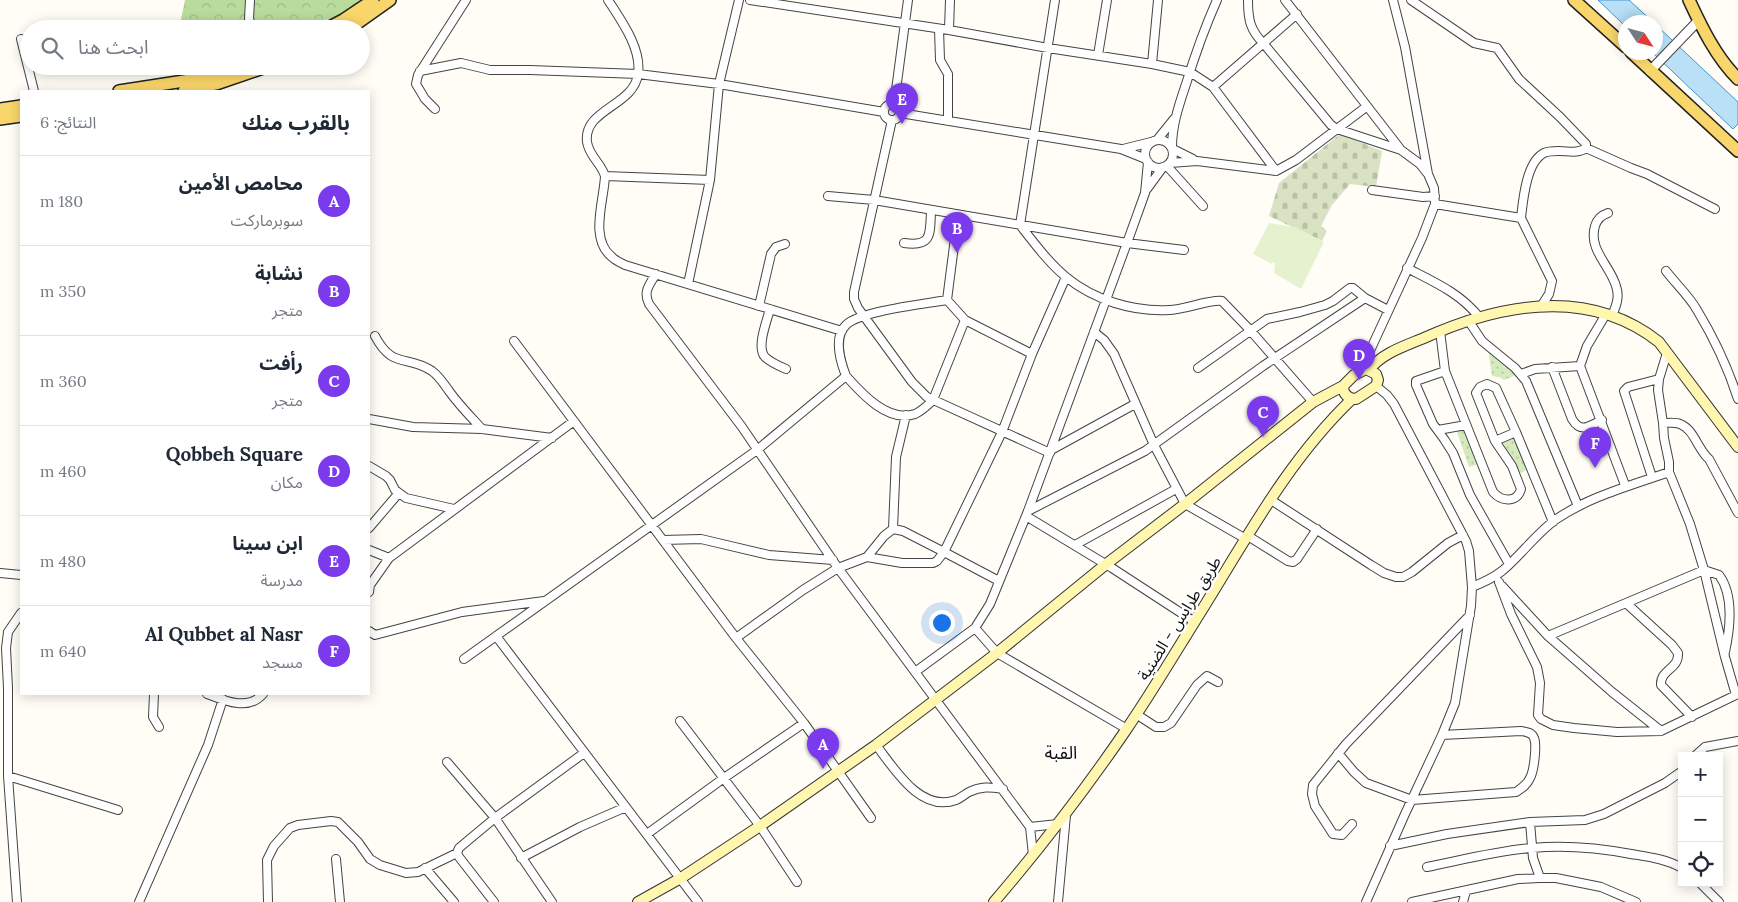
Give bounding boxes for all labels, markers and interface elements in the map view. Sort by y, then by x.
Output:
north arrow [1618,15,1663,60]
search box [20,20,370,75]
icon: search [38,34,66,62]
text: ابحث هنا [78,35,148,59]
pin: E [886,83,918,124]
text: بالقرب منك [242,109,350,136]
text: النتائج: 6 [40,112,96,132]
text: محامص الأمين [179,171,303,195]
text: 180 m [40,191,83,211]
text: A [329,191,339,211]
text: سوبرماركت [231,210,303,230]
pin: B [941,212,973,253]
text: نشابة [255,261,303,285]
text: 350 m [40,281,86,301]
text: B [329,281,339,301]
text: متجر [272,300,303,320]
pin: D [1343,339,1375,380]
text: رأفت [259,351,303,375]
text: 360 m [40,371,87,391]
text: C [329,371,340,391]
text: متجر [272,390,303,410]
pin: C [1247,396,1279,437]
pin: F [1579,427,1611,468]
text: Qobbeh Square [166,442,303,466]
text: 460 m [40,461,86,481]
text: D [328,461,340,481]
text: مكان [271,472,303,492]
text: ابن سينا [232,531,303,555]
text: 480 m [40,551,86,571]
text: E [329,551,339,571]
street label: طريق طرابس - الضنية [1133,552,1226,684]
text: مدرسة [260,570,303,590]
your location [929,610,955,636]
text: Al Qubbet al Nasr [145,622,303,646]
text: 640 m [40,641,86,661]
text: F [329,641,339,661]
text: مسجد [262,652,303,672]
pin: A [807,728,839,769]
district label: القبة [1045,741,1077,764]
map controls [1678,752,1723,887]
button: + [1678,752,1723,797]
button: − [1678,797,1723,842]
button: locate [1678,842,1723,887]

